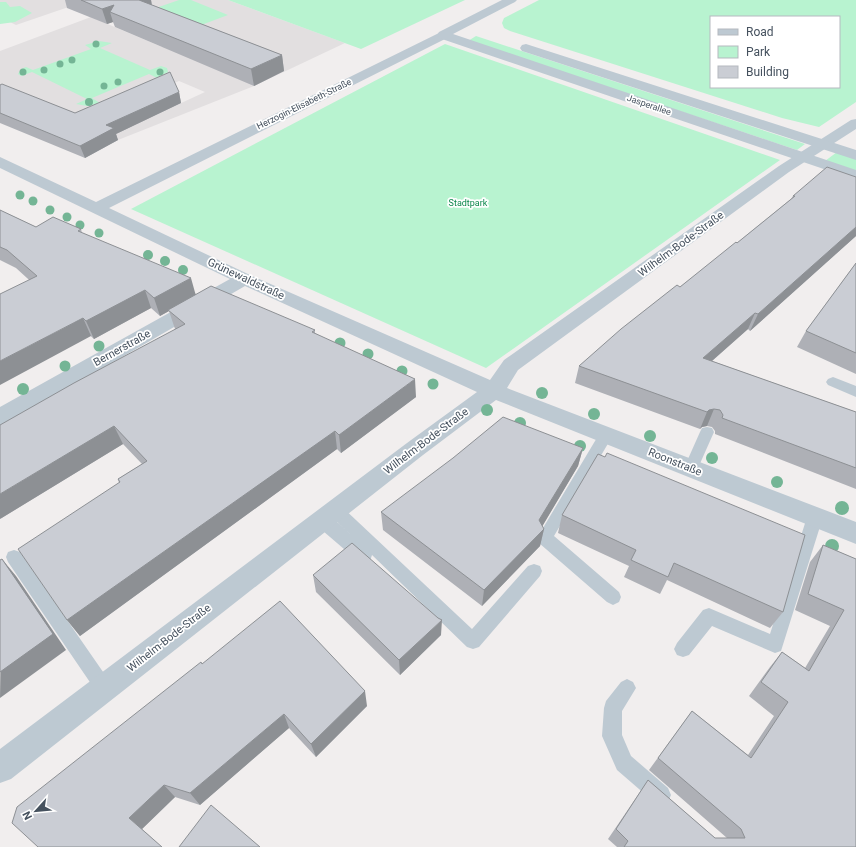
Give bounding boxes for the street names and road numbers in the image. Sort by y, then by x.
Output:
street label: Herzogin-Elisabeth-Straße [255,77,353,131]
street label: Jasperallee [626,93,673,117]
street label: Wilhelm-Bode-Straße [636,209,726,279]
street label: Grünewaldstraße [205,255,287,303]
street label: Bernerstraße [91,327,153,369]
street label: Wilhelm-Bode-Straße [381,405,471,477]
street label: Roonstraße [646,445,704,479]
street label: Wilhelm-Bode-Straße [125,601,214,675]

